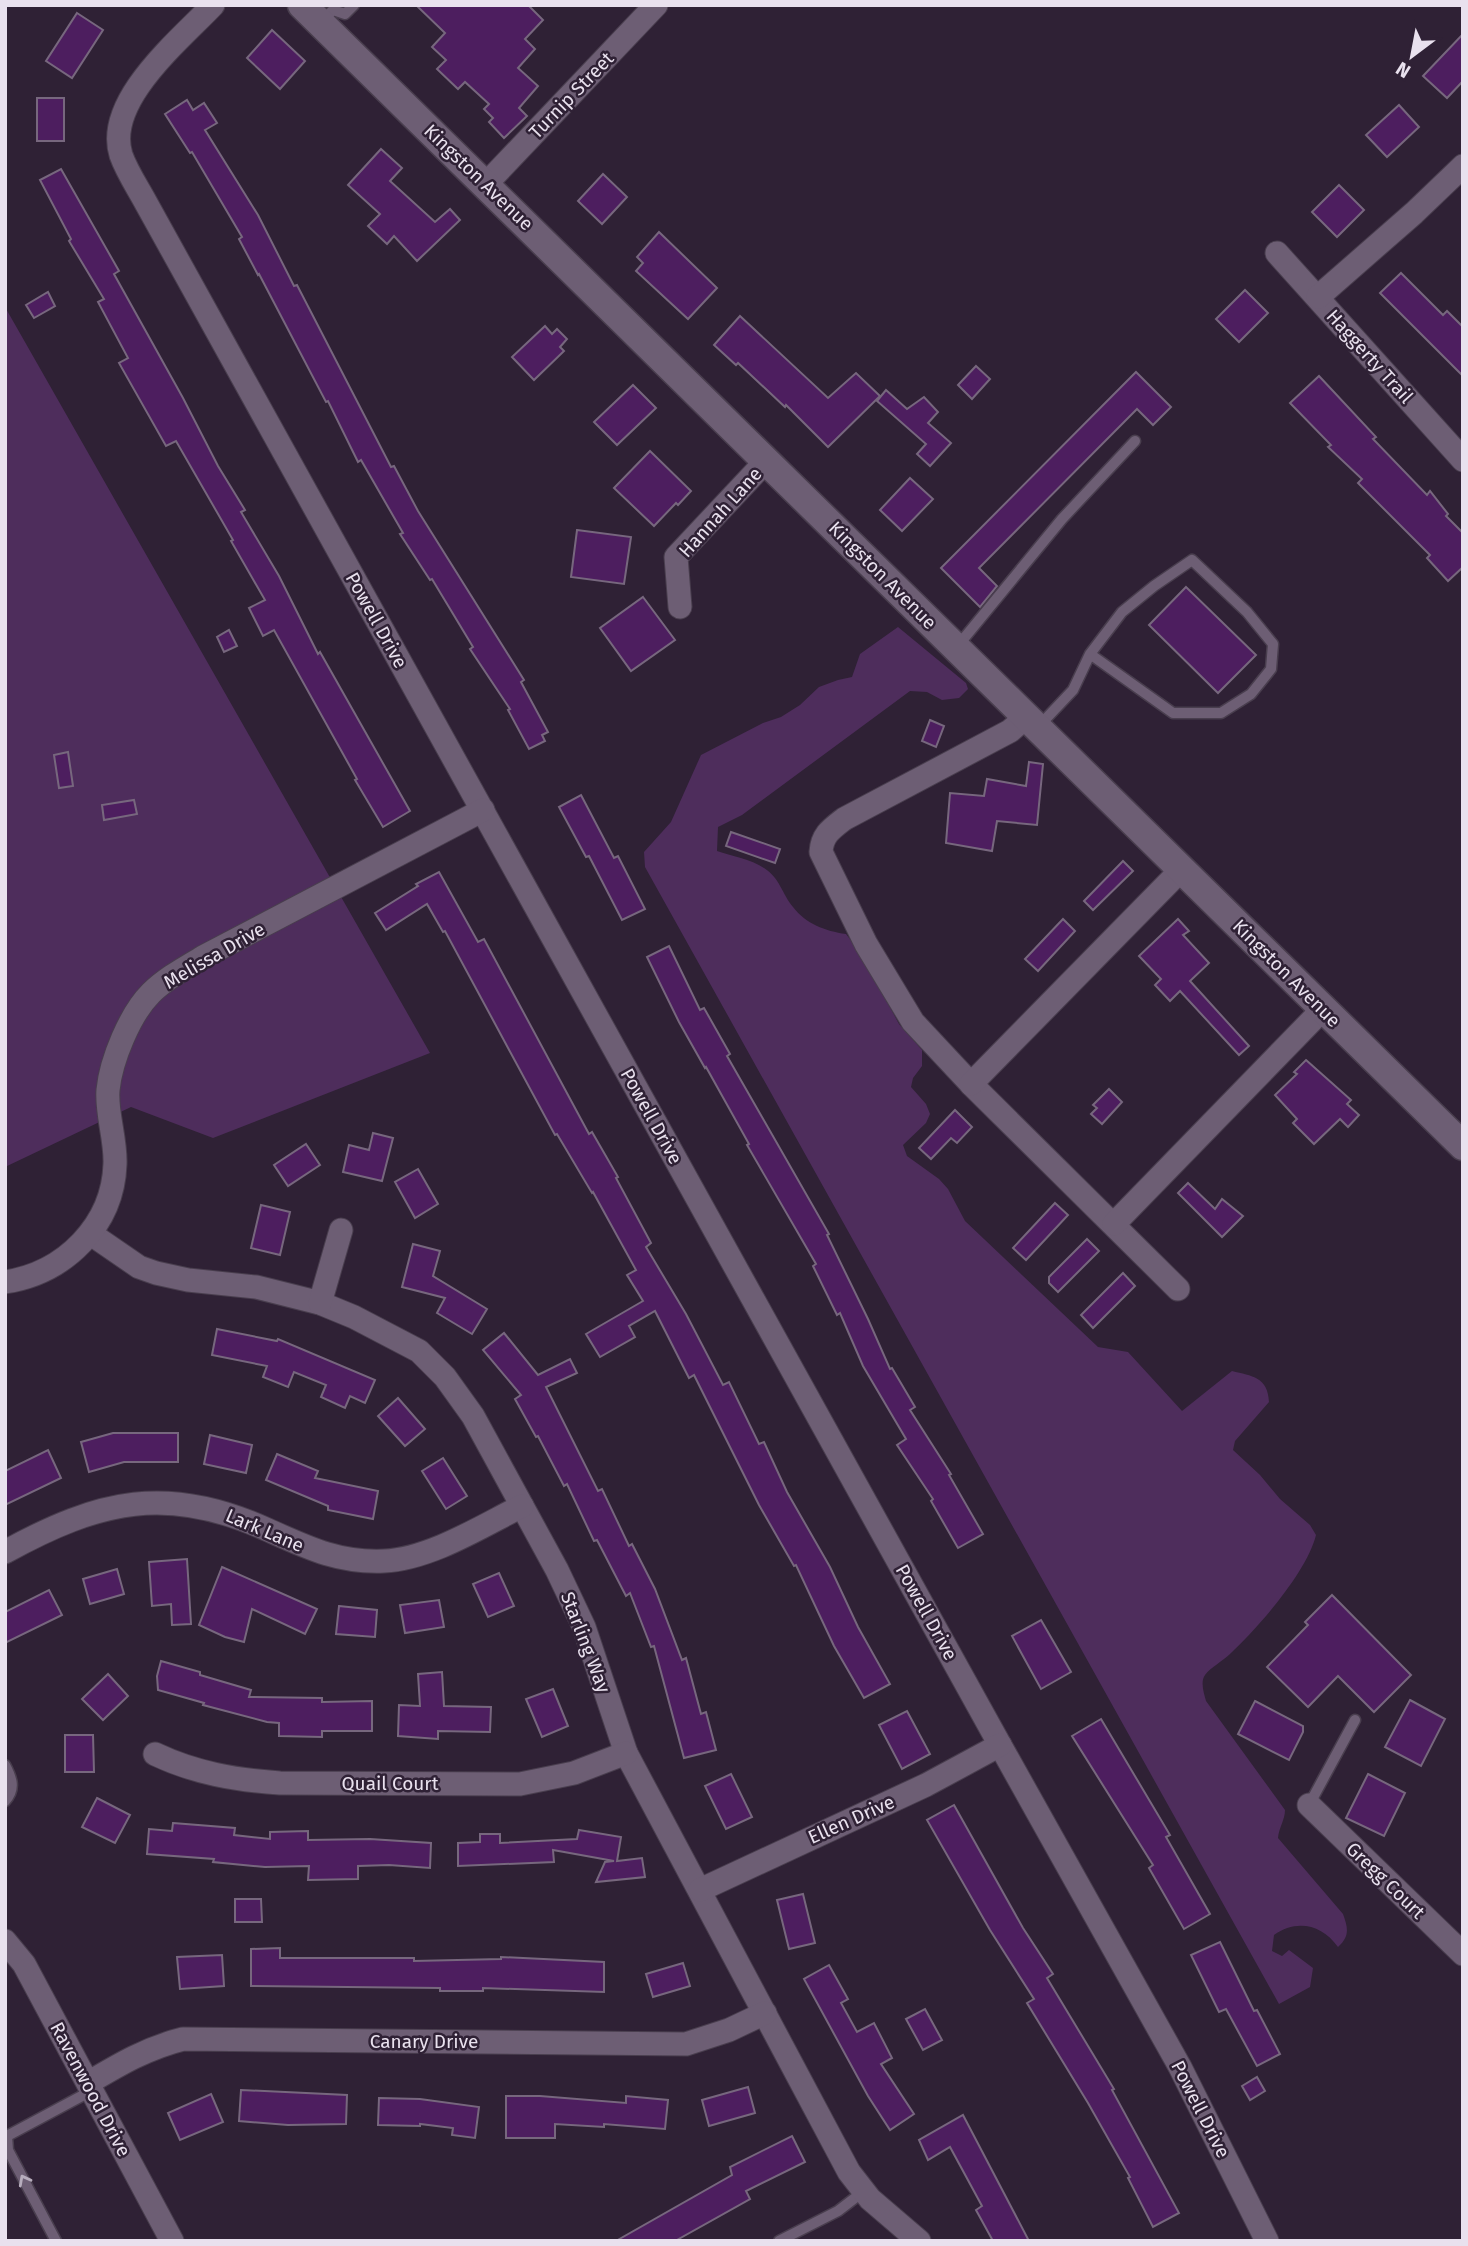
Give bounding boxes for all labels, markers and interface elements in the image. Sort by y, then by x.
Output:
north arrow [1377,21,1447,91]
street label: Turnip Street [524,47,619,144]
text: N [1392,57,1415,83]
street label: Kingston Avenue [419,119,538,235]
street label: Haggerty Trail [1321,305,1418,408]
street label: Hannah Lane [674,463,767,562]
street label: Kingston Avenue [824,517,941,634]
street label: Powell Drive [341,568,412,672]
street label: Kingston Avenue [1228,915,1345,1032]
street label: Melissa Drive [159,917,269,994]
street label: Powell Drive [616,1064,687,1168]
street label: Lark Lane [222,1504,307,1557]
street label: Powell Drive [891,1560,962,1664]
street label: Starling Way [556,1588,616,1697]
street label: Quail Court [341,1772,439,1795]
street label: Ellen Drive [804,1790,898,1849]
street label: Gregg Court [1342,1837,1430,1924]
street label: Ravenwood Drive [45,2018,136,2160]
street label: Canary Drive [370,2030,478,2053]
street label: Powell Drive [1166,2057,1235,2162]
one-way arrow [19,2175,32,2187]

